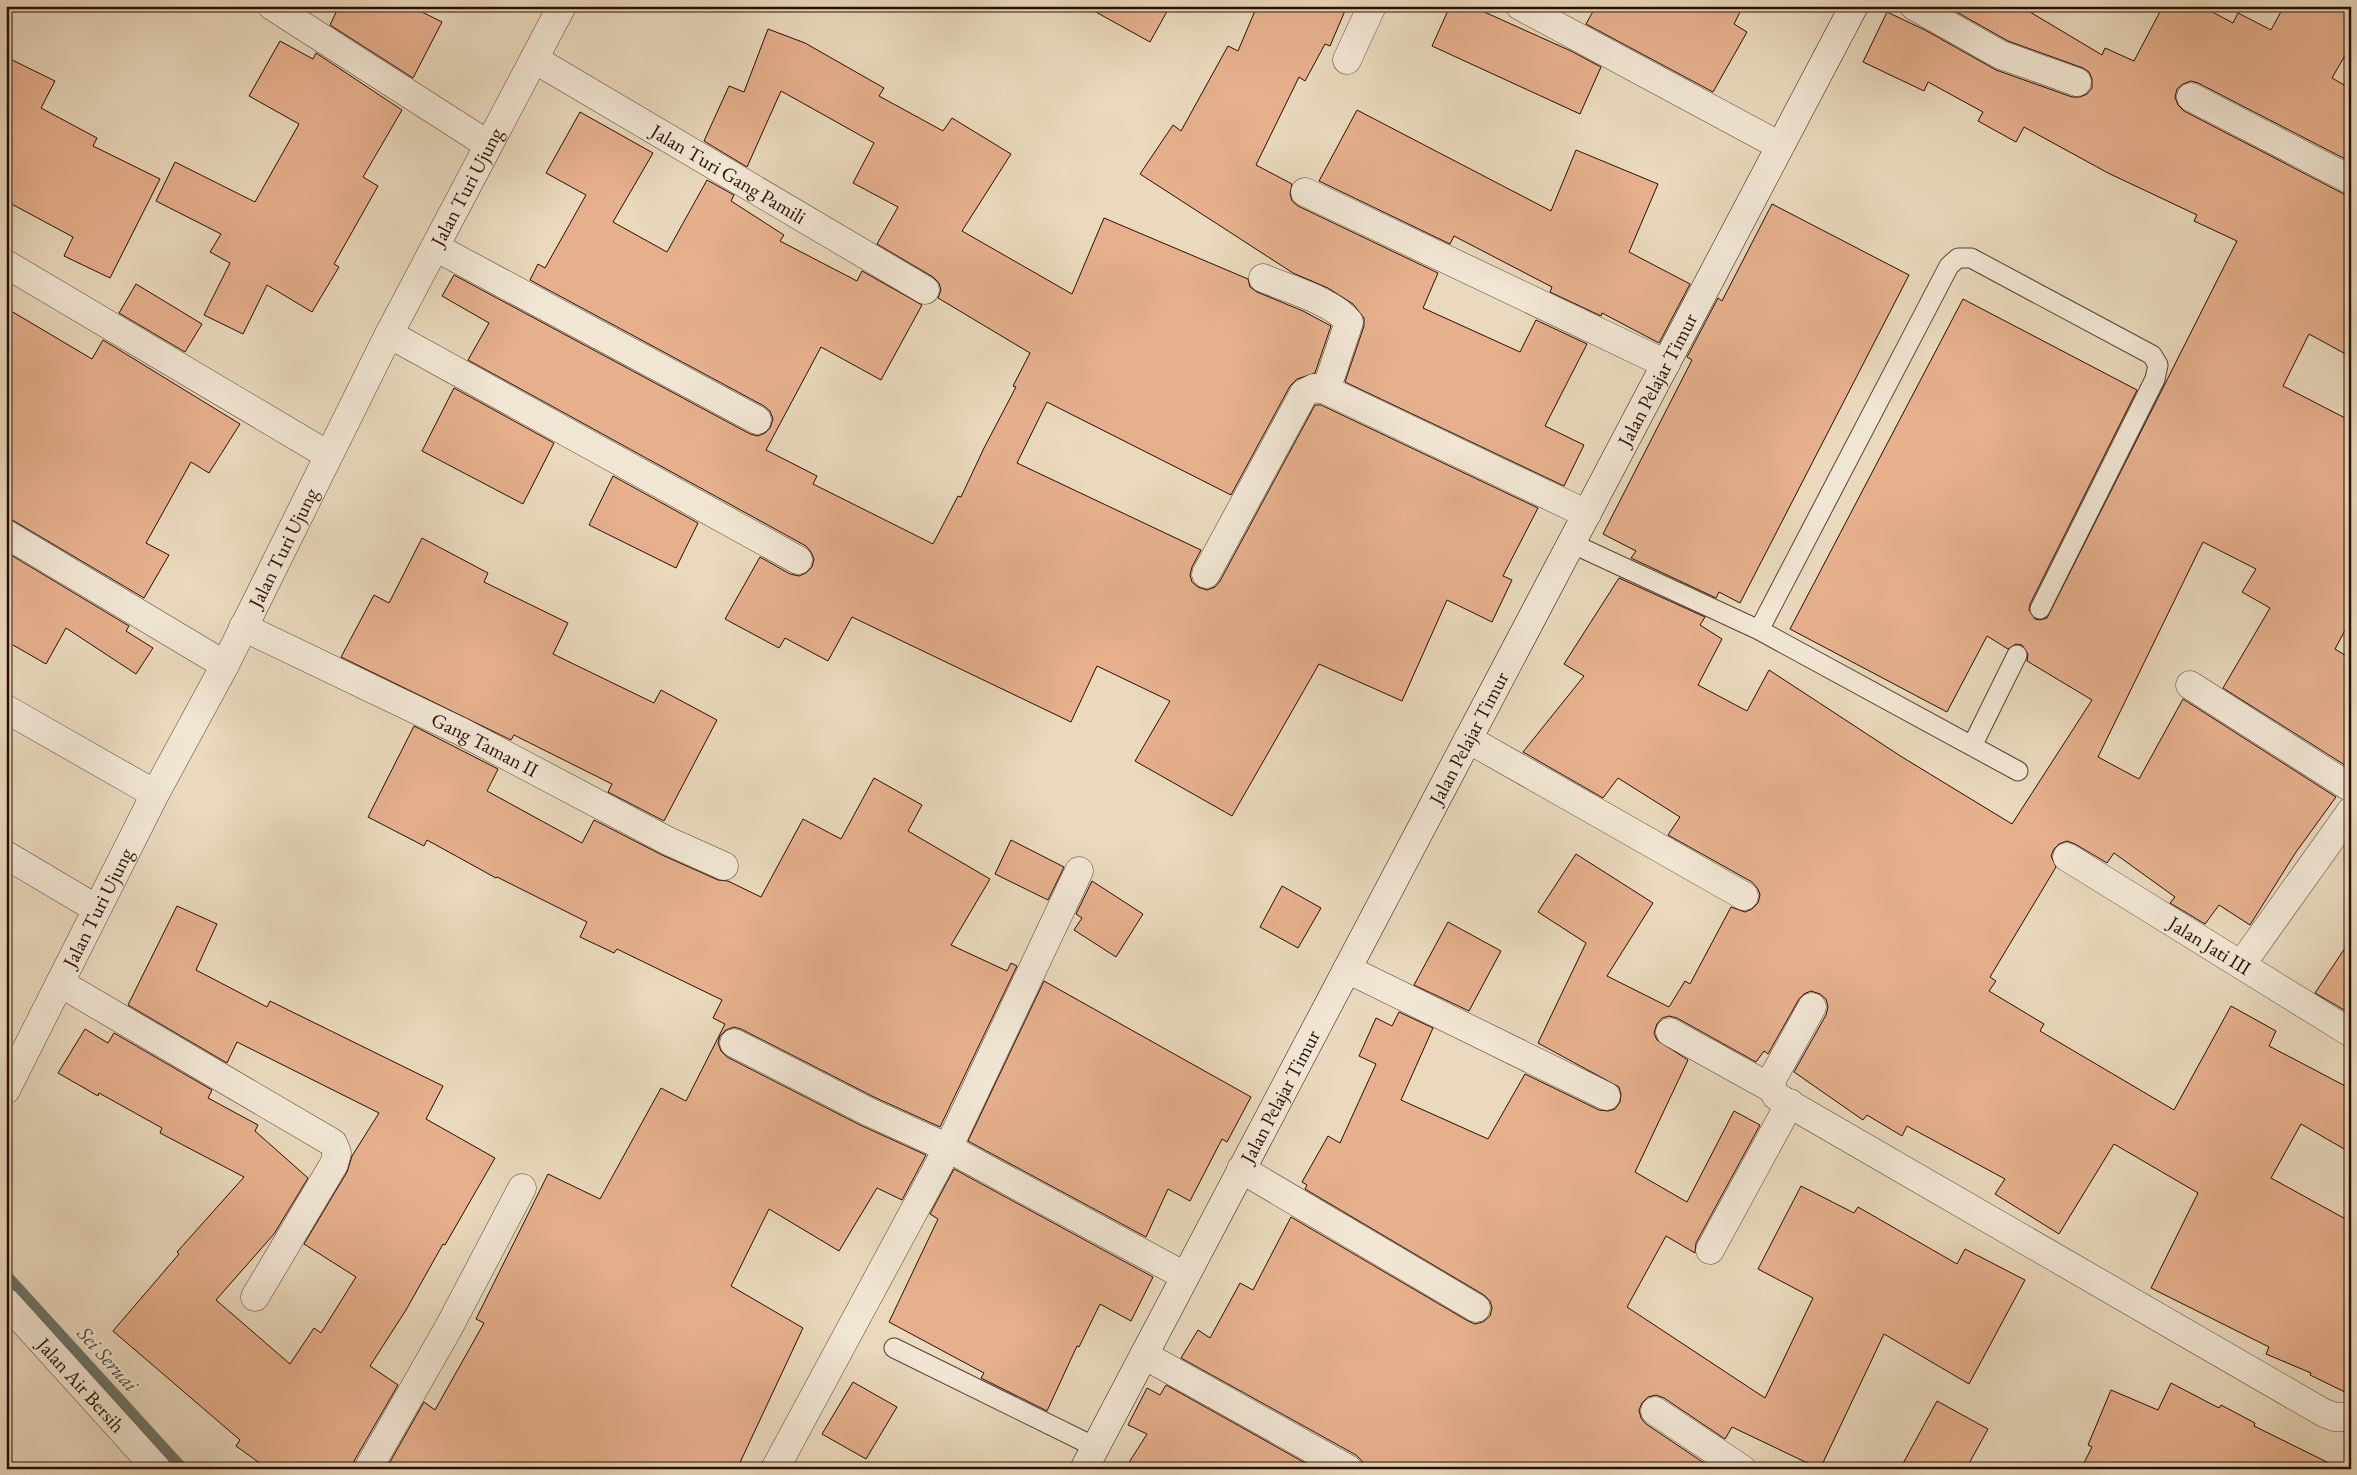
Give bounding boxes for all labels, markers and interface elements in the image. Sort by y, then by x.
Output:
street label: Jalan Turi Gang Pamili [645,117,811,230]
street label: Jalan Turi Ujung [424,123,509,252]
street label: Jalan Pelajar Timur [1611,308,1703,452]
street label: Jalan Turi Ujung [242,483,324,614]
street label: Jalan Pelajar Timur [1422,667,1515,811]
street label: Gang Taman II [427,706,543,783]
street label: Jalan Turi Ujung [56,843,139,974]
street label: Jalan Jati III [2162,909,2256,981]
street label: Jalan Pelajar Timur [1233,1025,1326,1169]
water label: Sei Seruai [71,1320,145,1398]
street label: Jalan Air Bersih [30,1331,131,1438]

